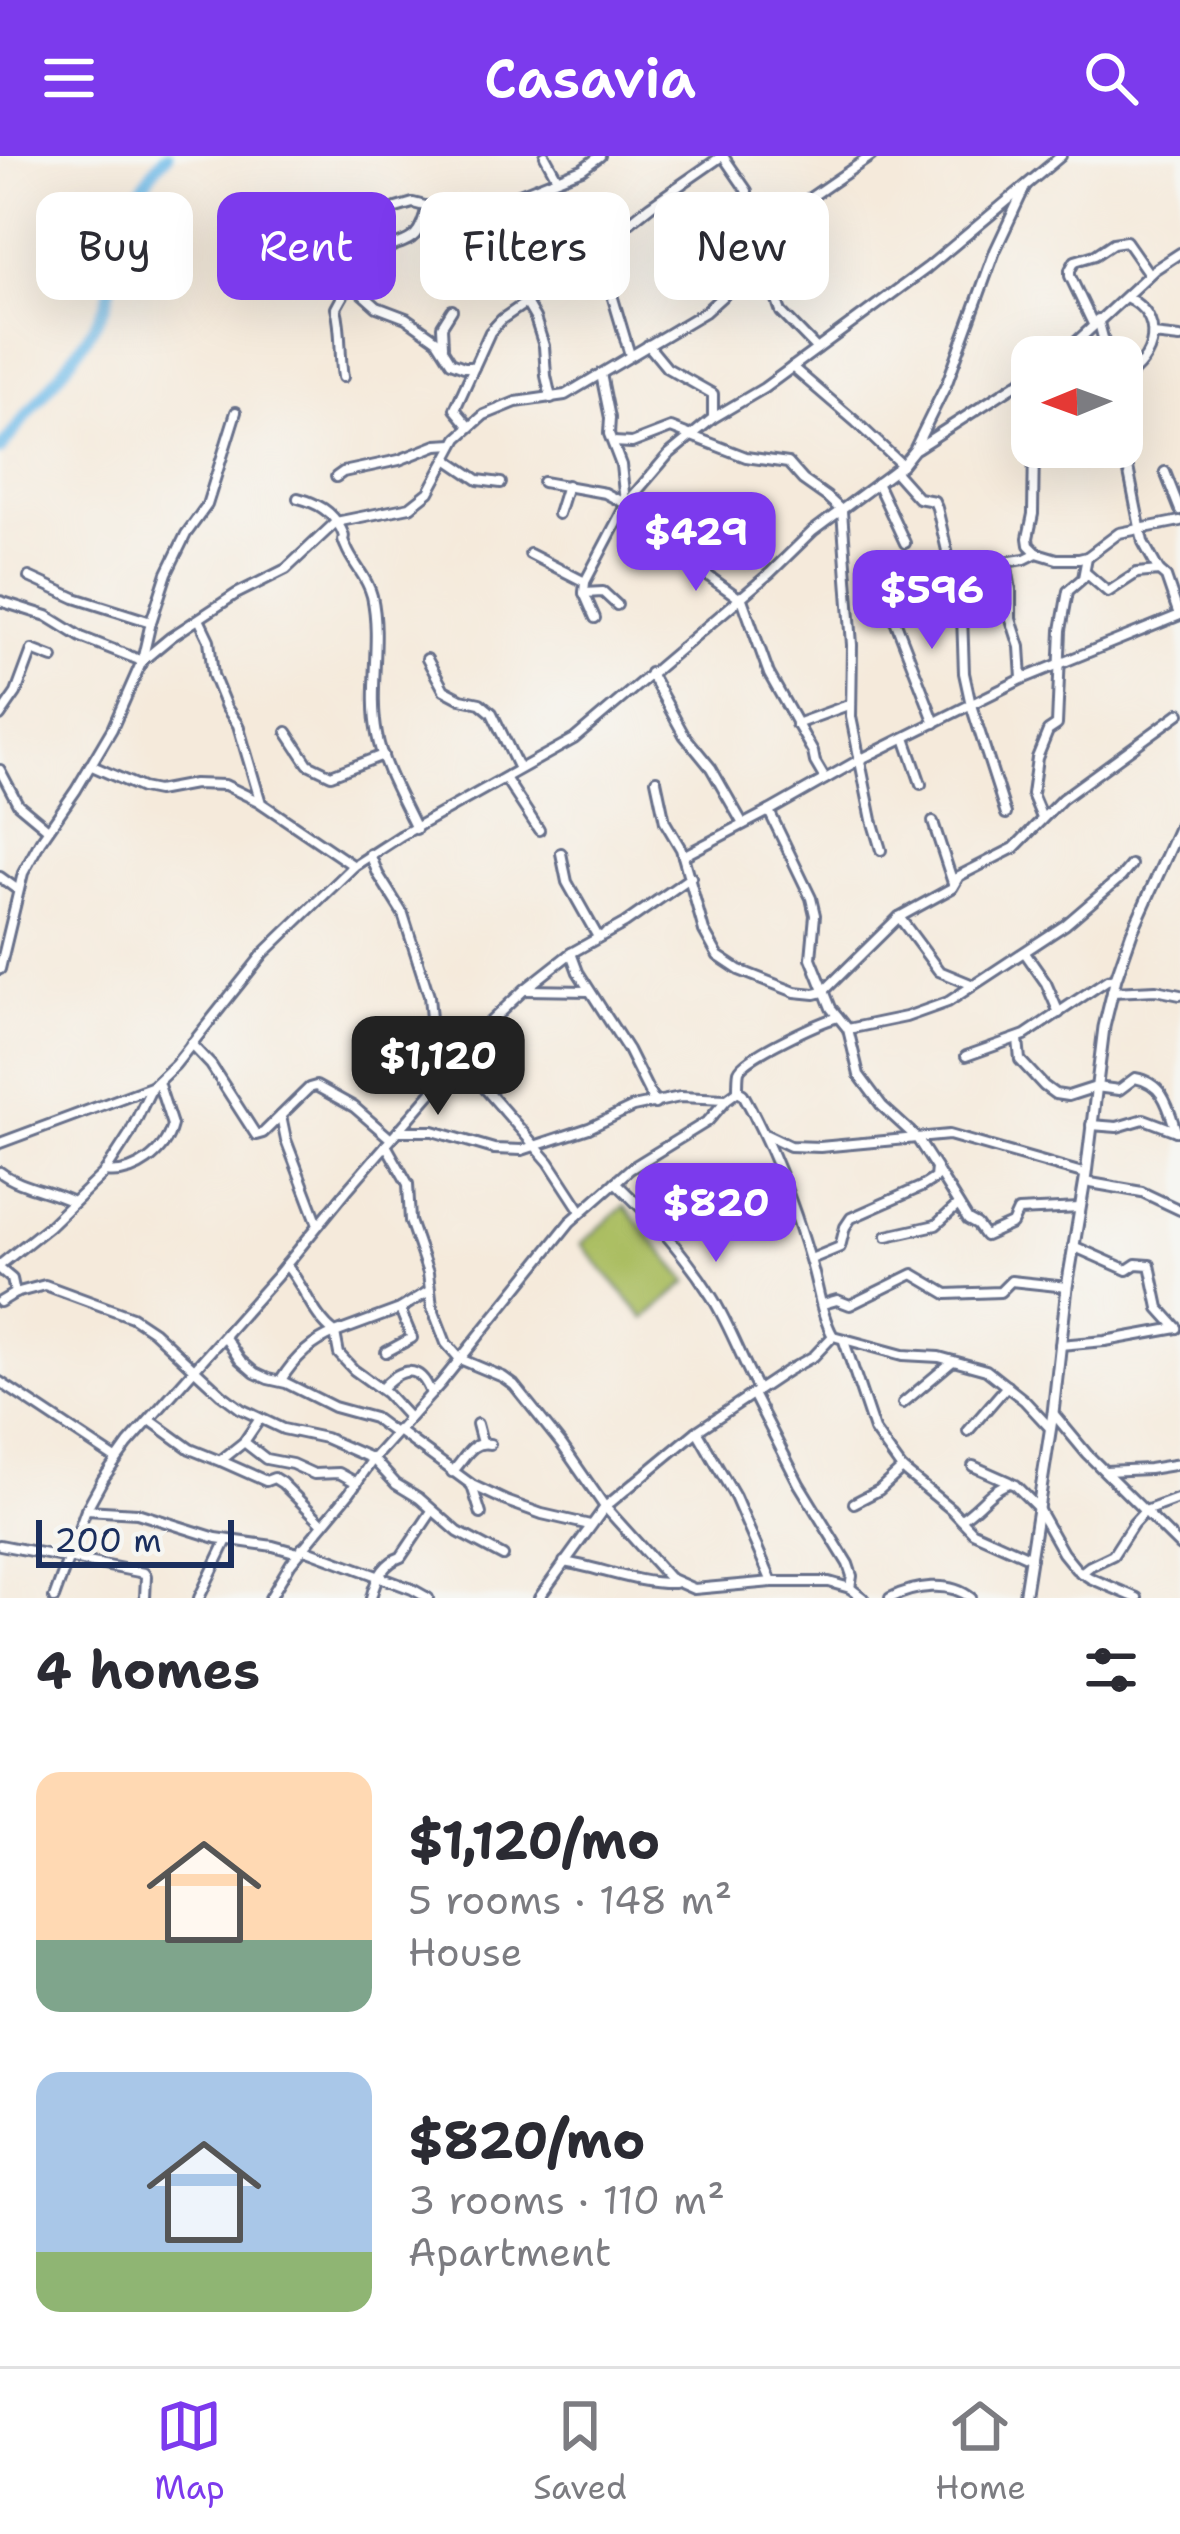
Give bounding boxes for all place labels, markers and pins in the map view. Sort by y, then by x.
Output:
pin: $429 [625,492,767,594]
pin: $596 [861,550,1003,652]
pin: $1,120 [340,1016,536,1118]
pin: $820 [645,1163,787,1265]

